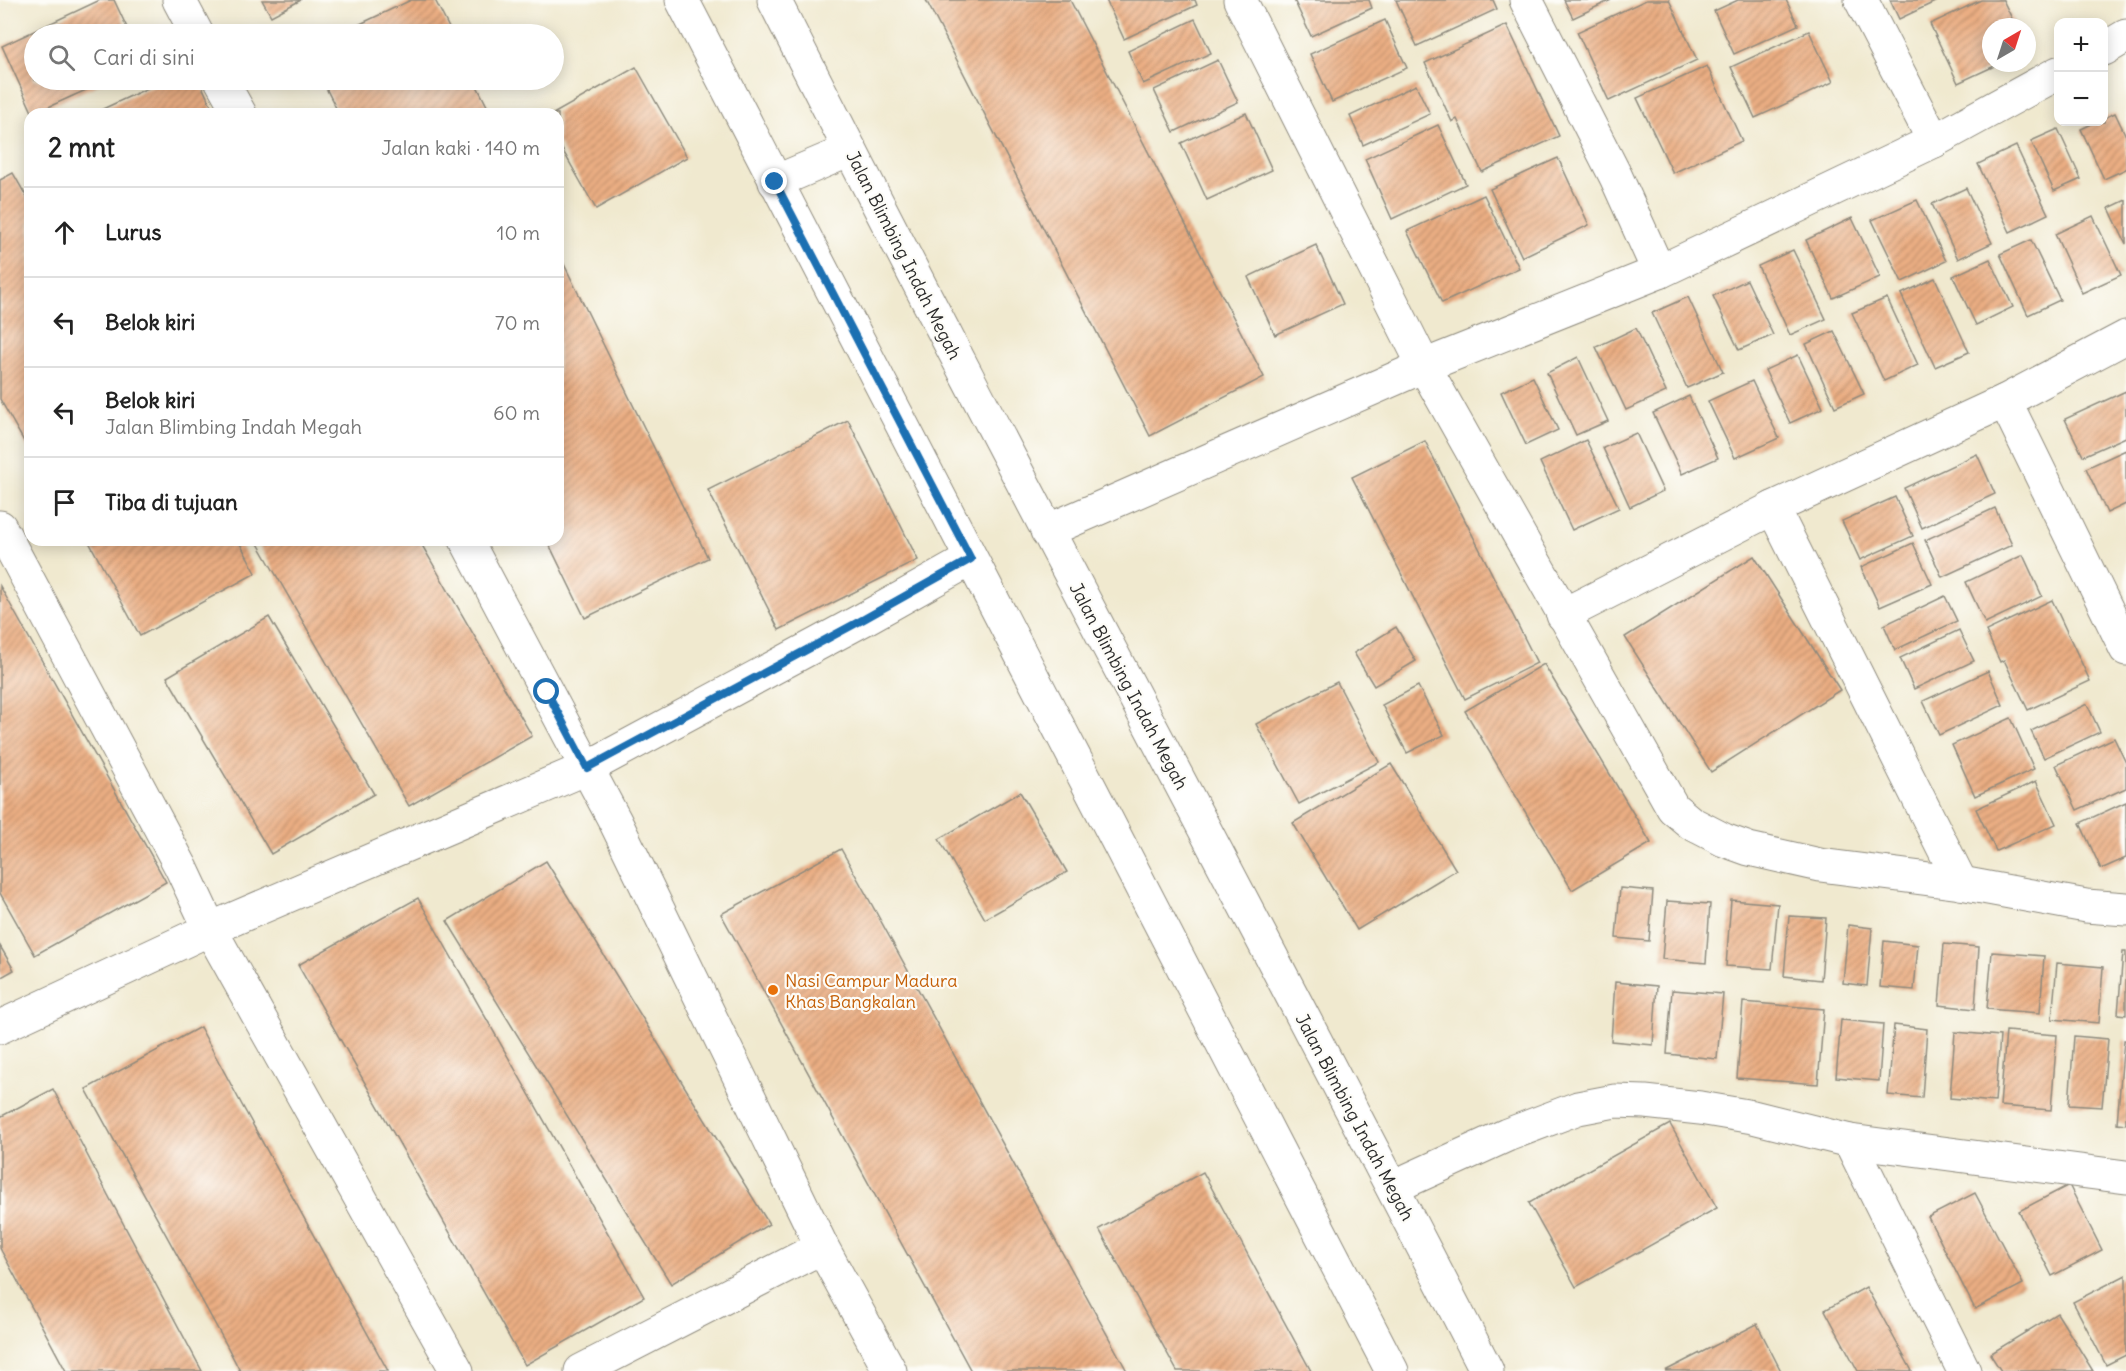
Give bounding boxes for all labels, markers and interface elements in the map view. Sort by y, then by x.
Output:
north arrow [1982,18,2036,72]
map controls [2054,18,2108,126]
button: + [2054,18,2108,72]
search box [24,24,564,90]
icon: search [45,41,78,74]
text: Cari di sini [93,43,195,71]
button: − [2054,72,2108,126]
text: 2 mnt [48,131,115,164]
text: Jalan kaki · 140 m [381,135,540,160]
street label: Jalan Blimbing Indah Megah [841,147,967,363]
route end [761,168,787,194]
icon: ahead [48,216,81,249]
text: Lurus [105,218,161,246]
text: 10 m [497,220,540,245]
icon: left [48,306,81,339]
text: Belok kiri [105,308,195,336]
text: 70 m [495,310,540,335]
text: Belok kiri [105,386,195,414]
icon: left [48,396,81,429]
text: 60 m [493,400,540,425]
text: Jalan Blimbing Indah Megah [105,414,362,439]
icon: arrive [48,486,81,519]
text: Tiba di tujuan [105,488,238,516]
street label: Jalan Blimbing Indah Megah [1065,578,1193,794]
route start [533,678,559,704]
place label: Nasi Campur Madura Khas Bangkalan [785,969,957,1013]
marker: Nasi Campur Madura Khas Bangkalan [766,983,780,997]
street label: Jalan Blimbing Indah Megah [1291,1009,1419,1225]

